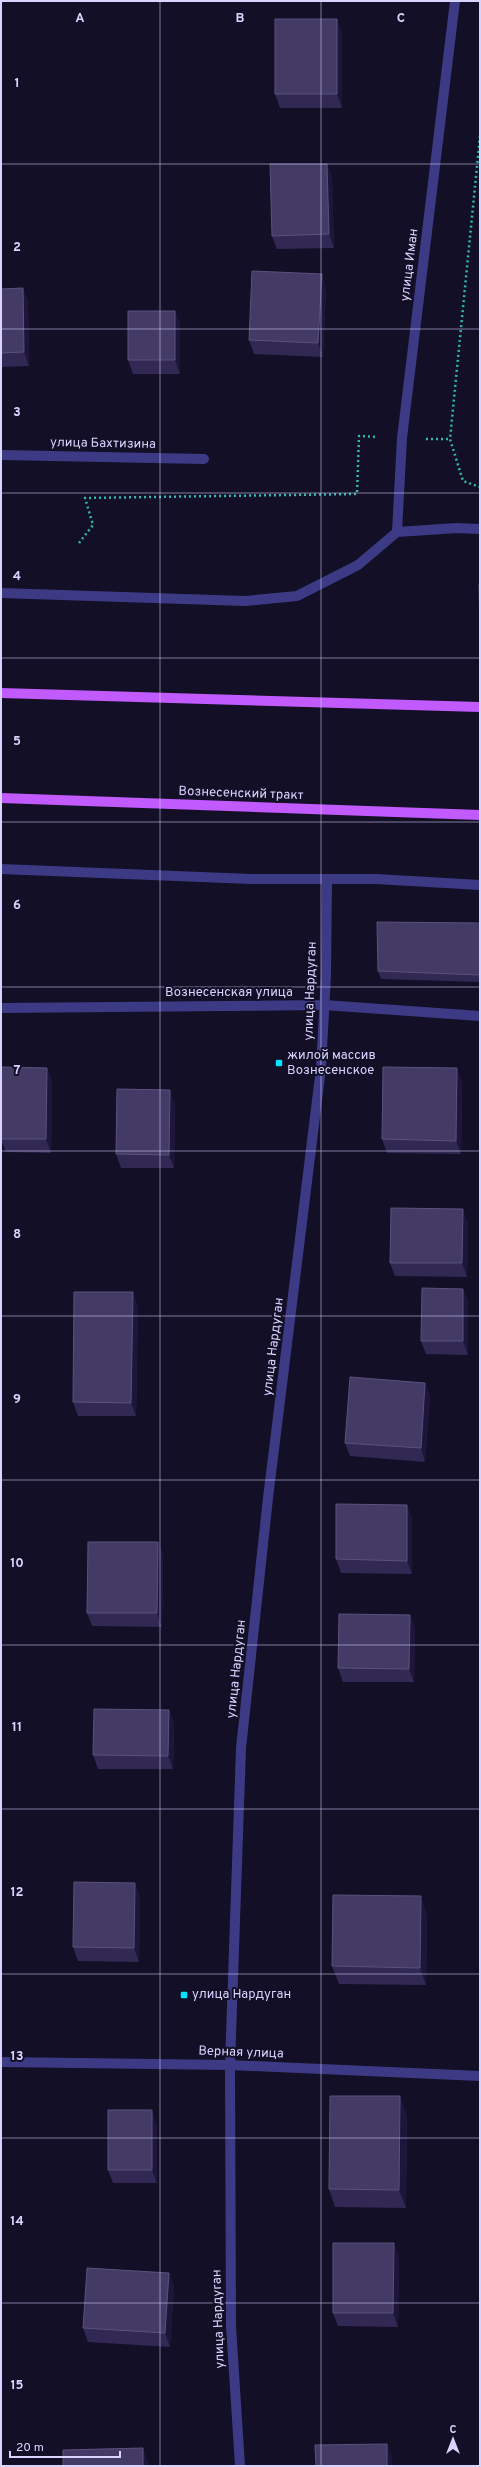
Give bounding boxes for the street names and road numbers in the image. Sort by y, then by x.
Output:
street label: улица Иман [398,228,422,302]
street label: улица Бахтизина [50,435,156,453]
street label: Вознесенский тракт [178,784,304,804]
street label: улица Нардуган [301,941,321,1041]
street label: Вознесенская улица [165,985,293,1001]
street label: улица Нардуган [260,1297,288,1397]
street label: улица Нардуган [224,1619,250,1719]
street label: Верная улица [198,2044,284,2062]
street label: улица Нардуган [209,2269,229,2369]

